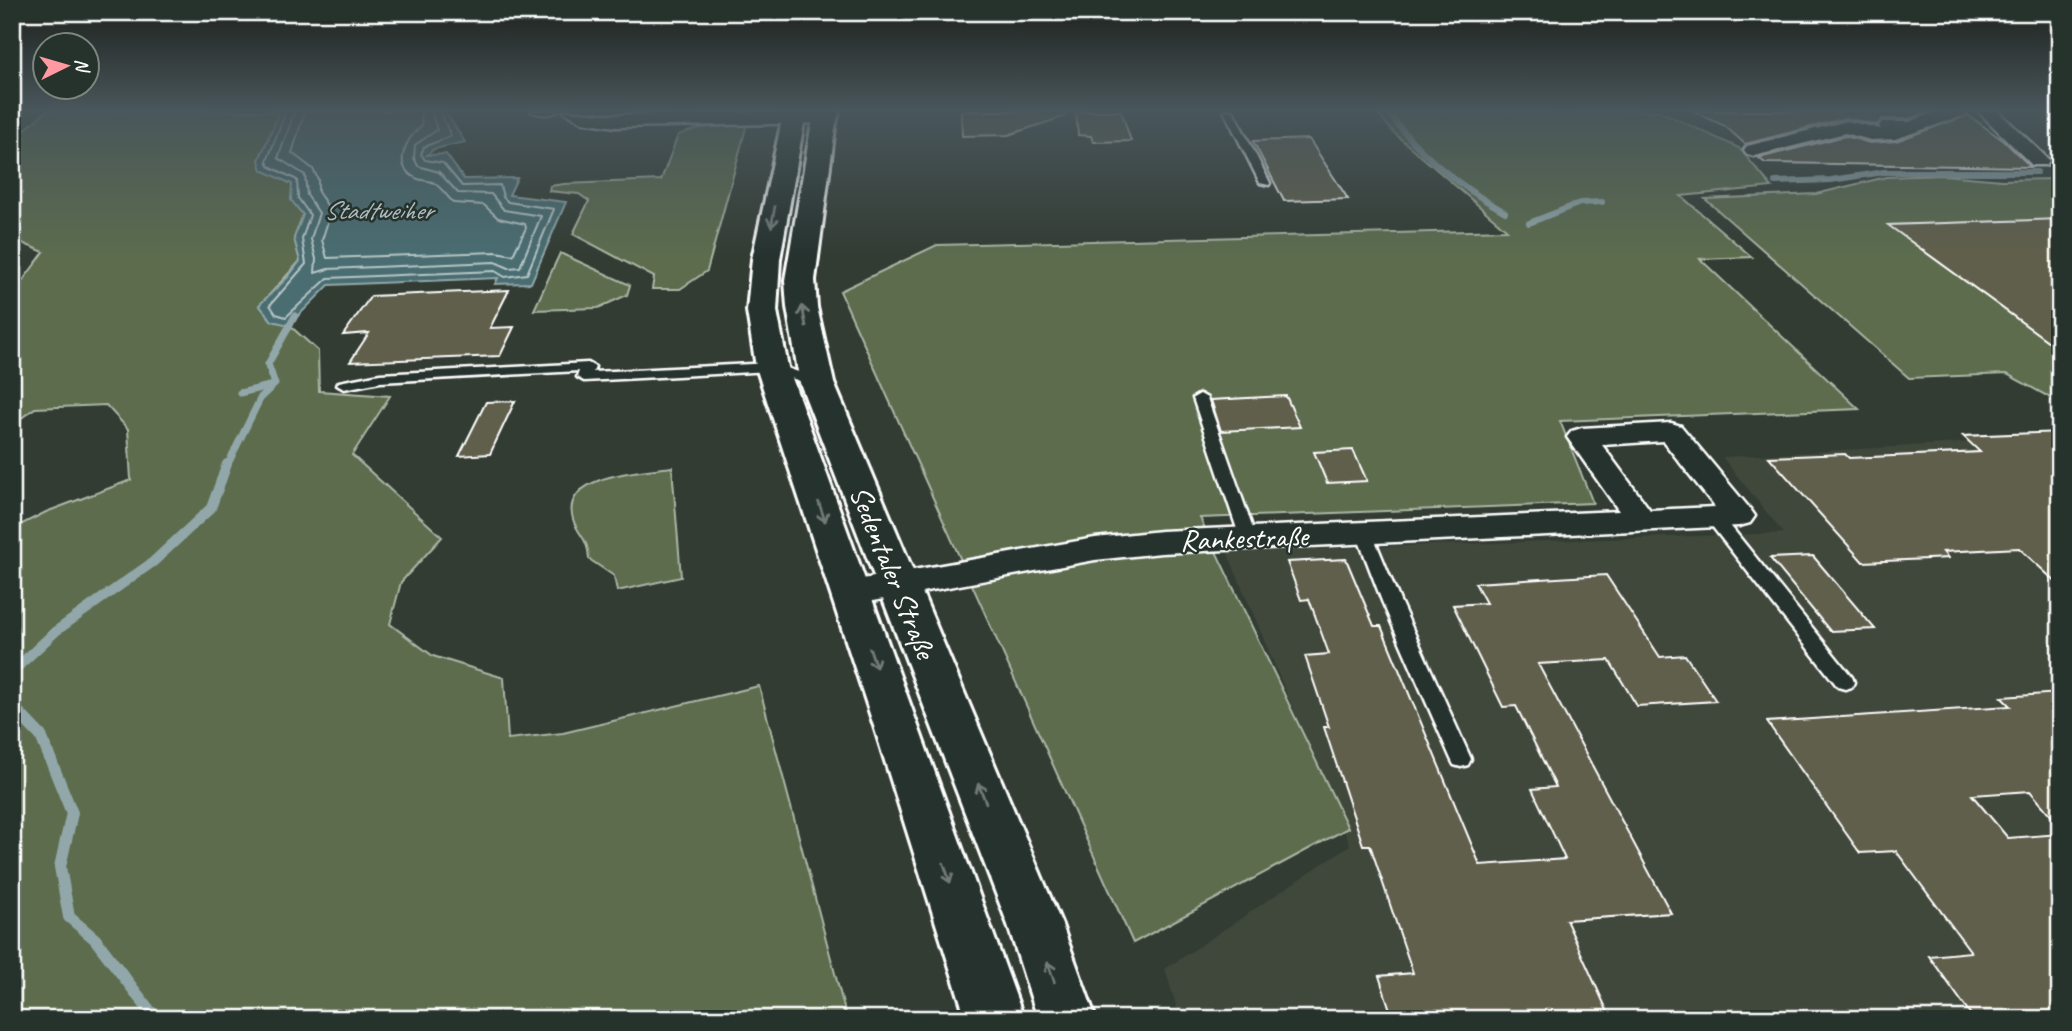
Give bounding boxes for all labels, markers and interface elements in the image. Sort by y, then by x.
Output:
north arrow [32,32,102,102]
text: N [69,58,95,75]
water label: Stadtweiher [324,194,437,227]
one-way arrow [766,206,779,228]
one-way arrow [797,305,810,328]
street label: Sedentaler Straße [841,480,946,666]
one-way arrow [817,500,829,522]
street label: Rankestraße [1179,517,1311,559]
one-way arrow [868,646,880,668]
one-way arrow [975,783,988,805]
one-way arrow [942,861,954,883]
one-way arrow [1044,961,1056,983]

